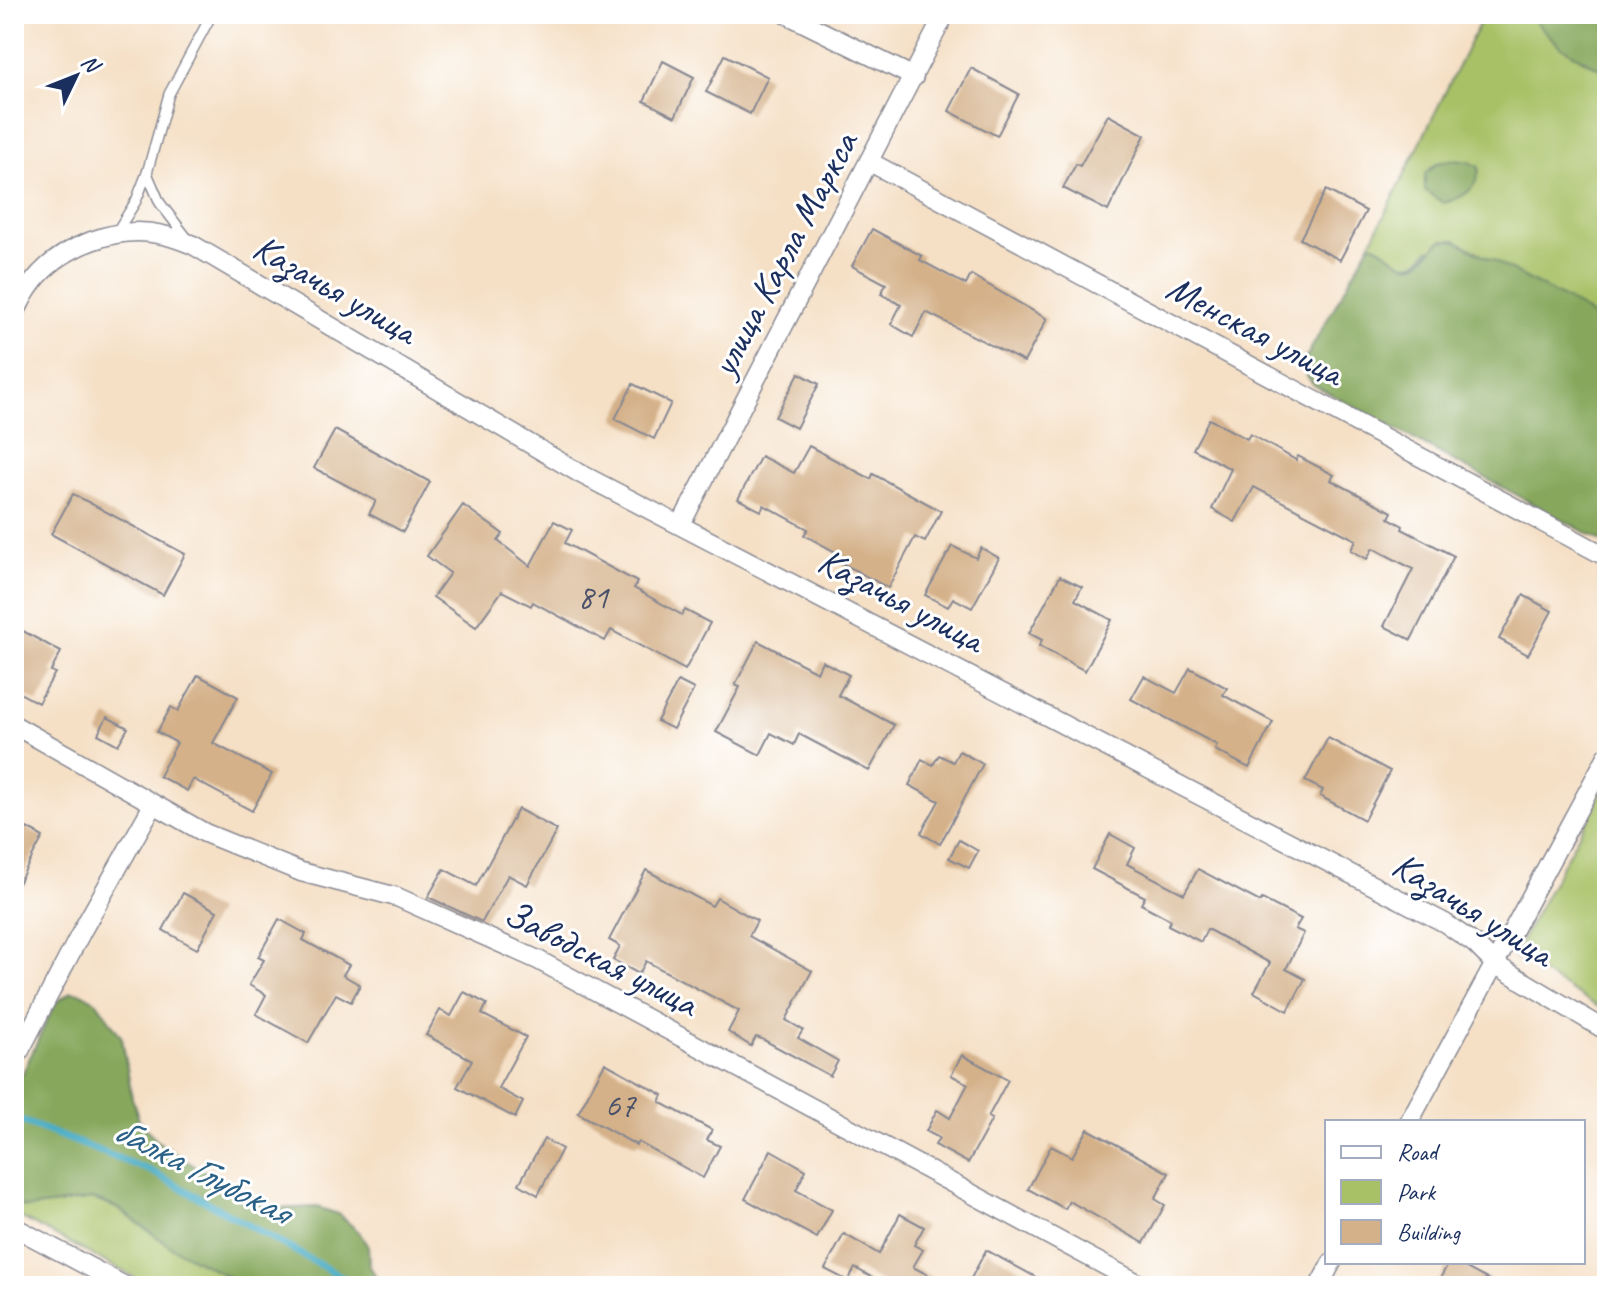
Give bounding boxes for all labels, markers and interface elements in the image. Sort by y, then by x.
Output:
north arrow [36,36,116,116]
text: N [75,49,107,80]
street label: улица Карла Маркса [699,122,869,386]
street label: Казачья улица [245,224,428,356]
street label: Менская улица [1159,264,1354,398]
street label: Казачья улица [810,537,995,665]
house number: 81 [578,575,610,618]
street label: Казачья улица [1384,841,1565,979]
street label: Заводская улица [496,889,708,1028]
house number: 67 [605,1083,637,1126]
water label: балка Глубокая [106,1104,304,1238]
legend [1325,1120,1585,1264]
text: Road [1397,1137,1441,1167]
text: Park [1397,1177,1437,1207]
text: Building [1397,1217,1462,1247]

